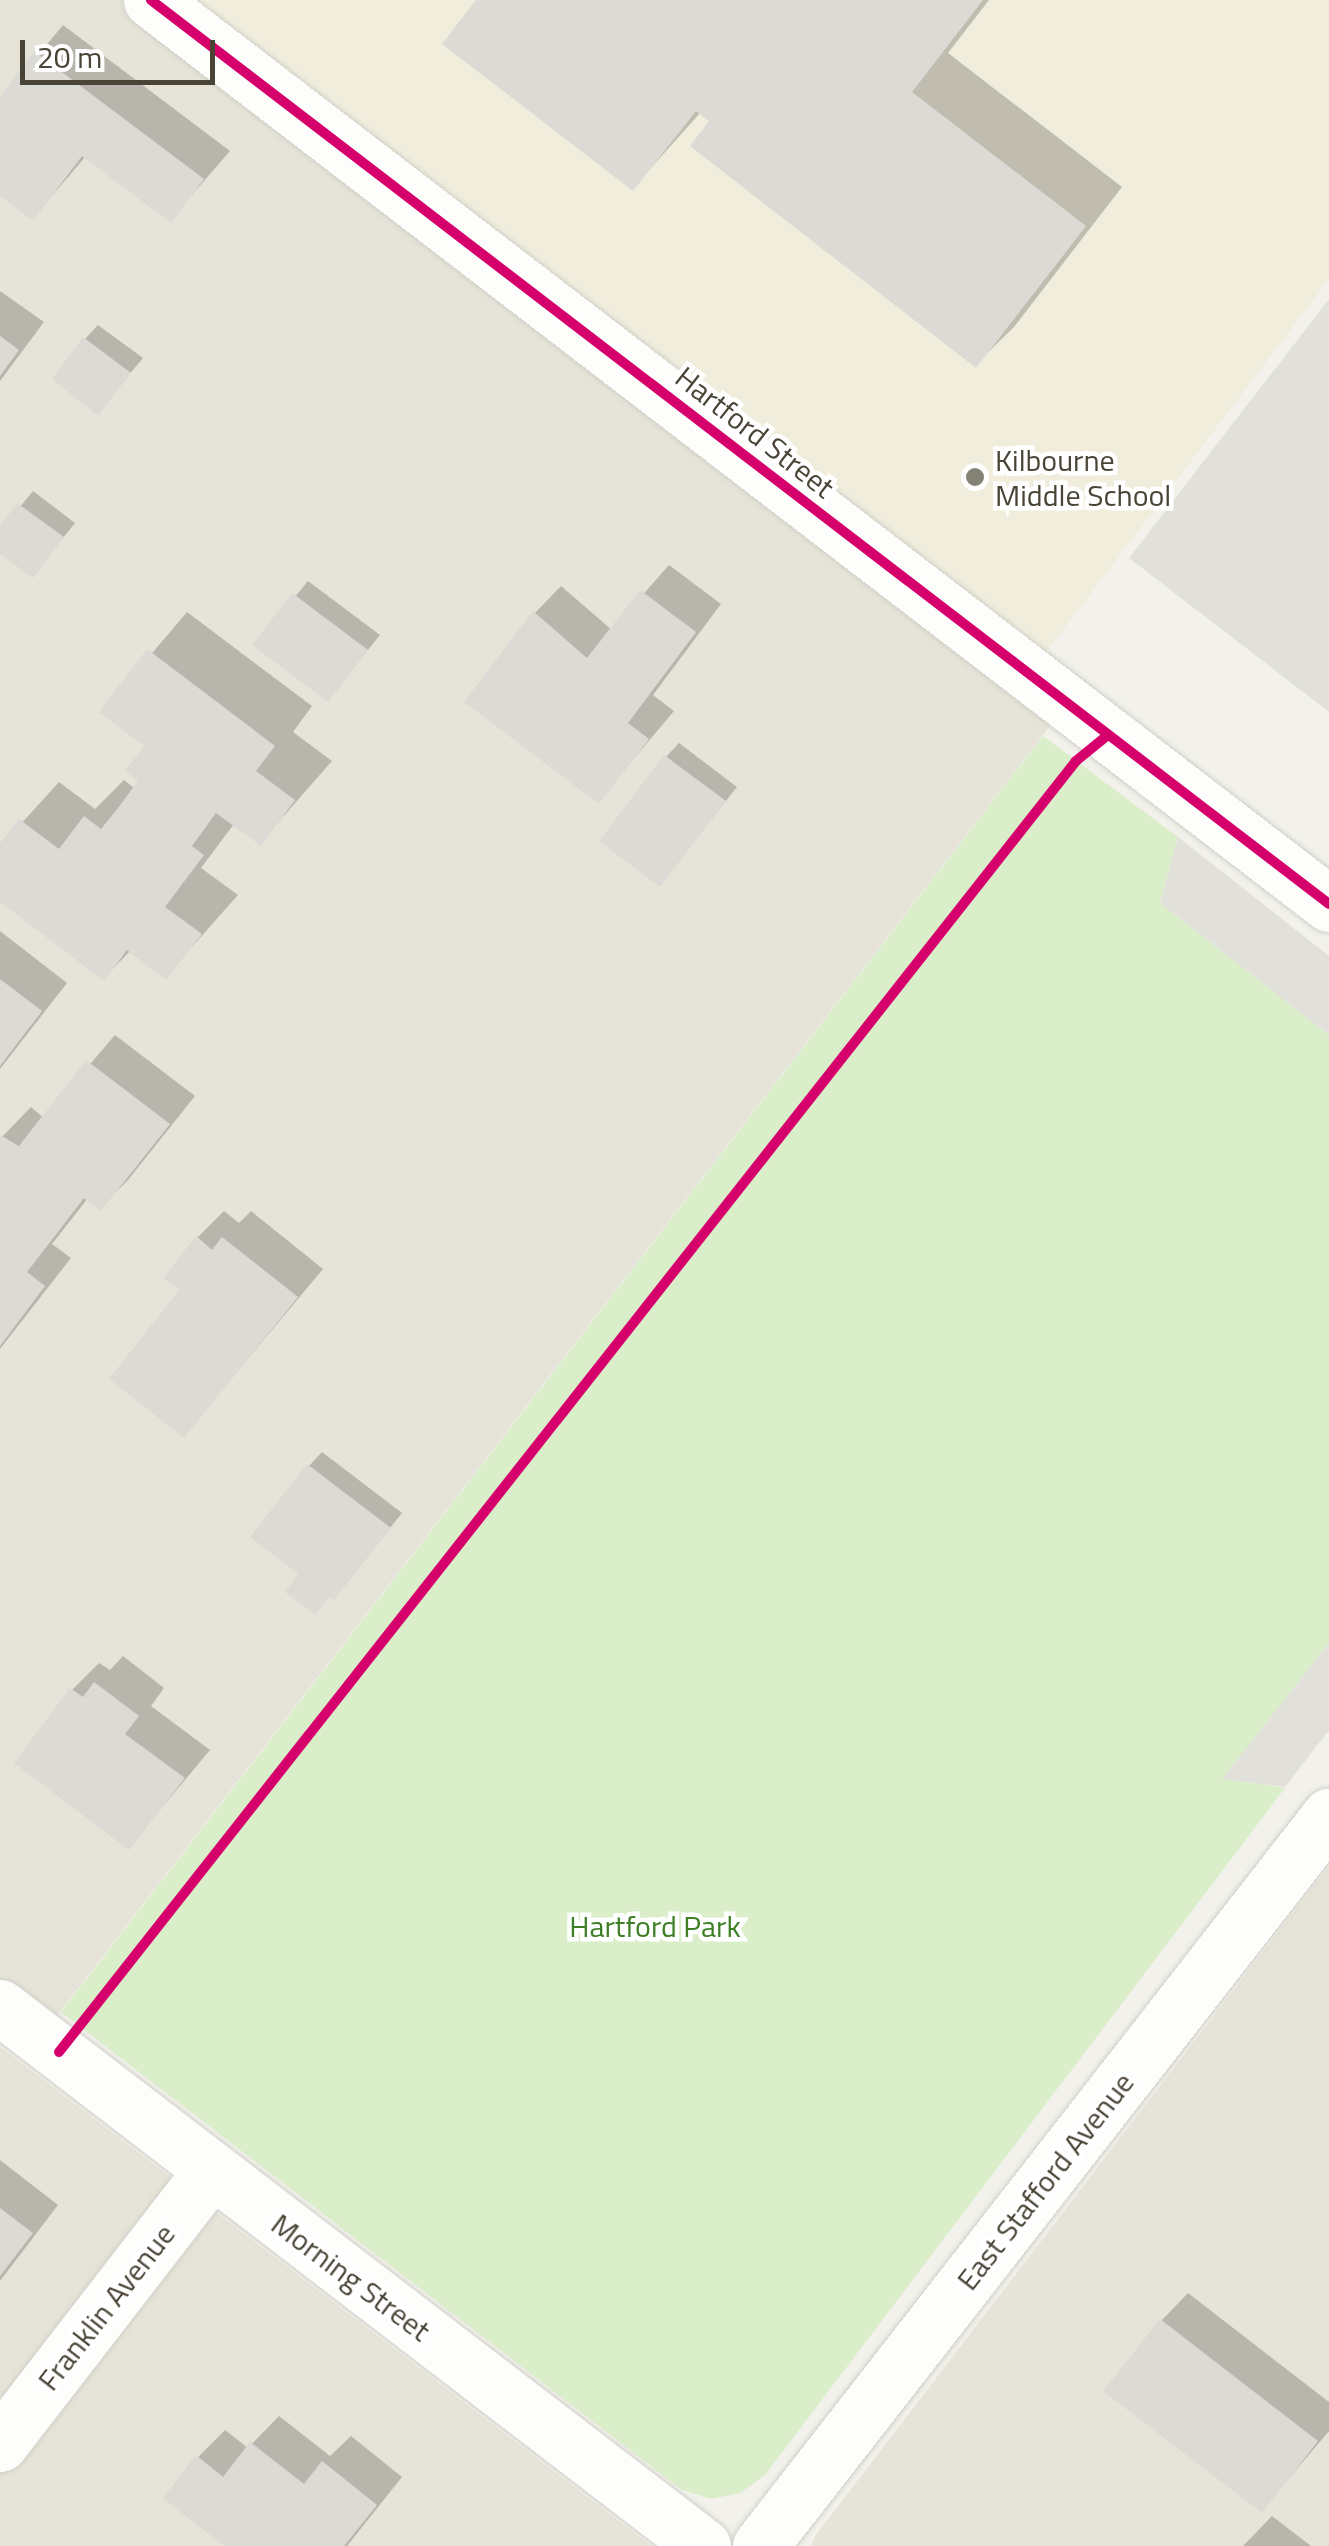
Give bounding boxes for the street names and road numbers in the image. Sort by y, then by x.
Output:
street label: Hartford Street [668,359,842,505]
street label: East Stafford Avenue [949,2065,1141,2297]
street label: Morning Street [265,2206,437,2348]
street label: Franklin Avenue [30,2217,182,2397]

